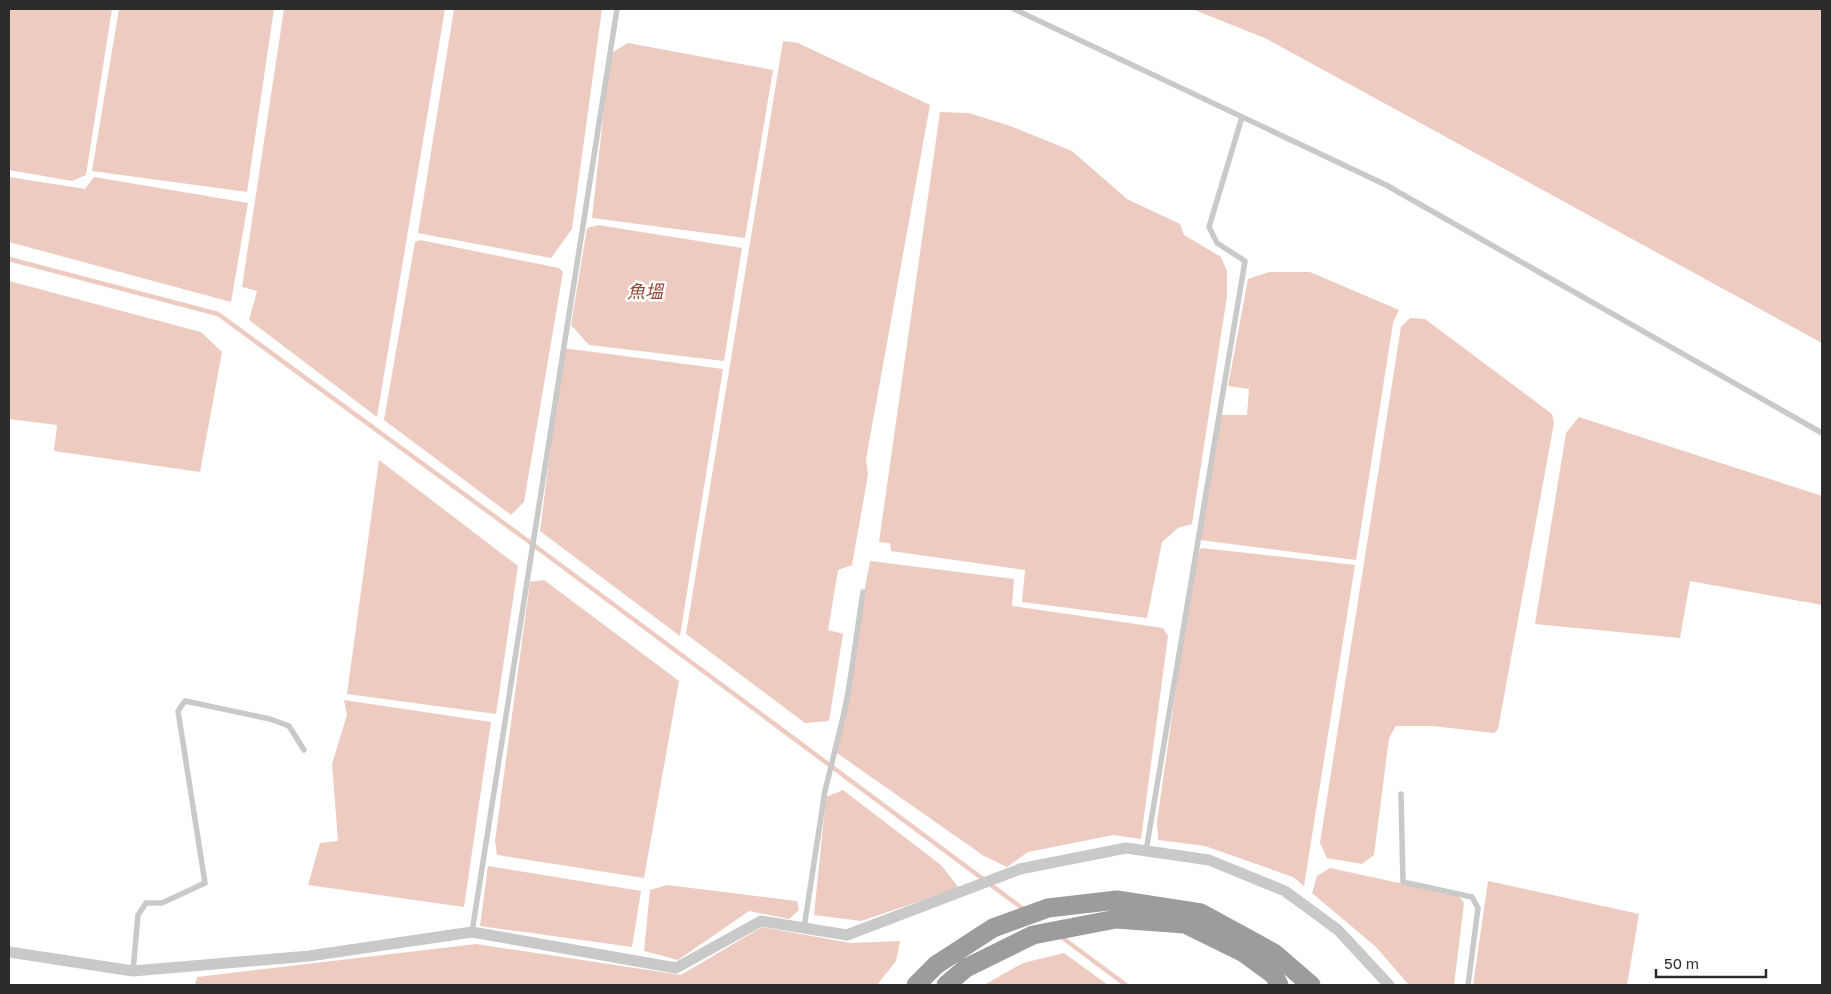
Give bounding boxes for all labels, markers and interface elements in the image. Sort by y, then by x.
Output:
water label: 魚塭 [627,280,665,302]
scale bar [1656,946,1766,978]
text: 50 m [1664,954,1699,972]

